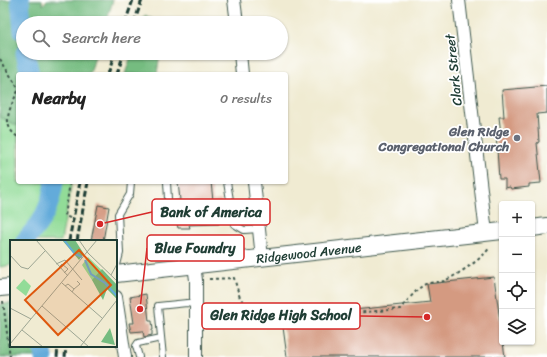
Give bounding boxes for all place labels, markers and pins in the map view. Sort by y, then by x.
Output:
place label: Glen Ridge Congregational Church [378,120,510,158]
marker: Glen Ridge Congregational Church [512,133,522,143]
callout: Bank of America [152,199,270,225]
callout: Blue Foundry [147,235,244,261]
callout: Glen Ridge High School [202,303,360,329]

